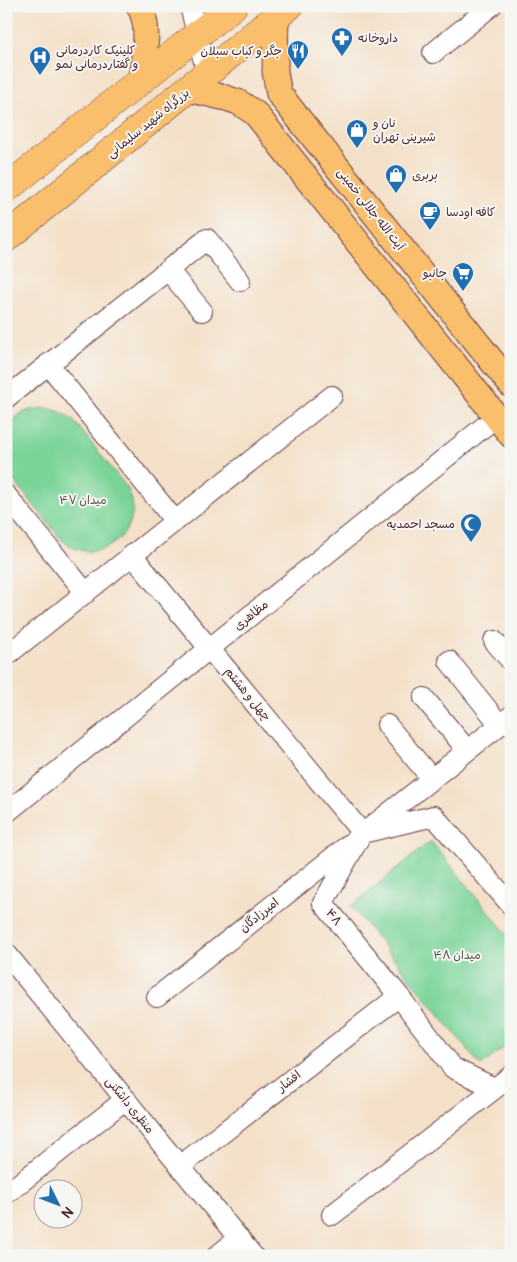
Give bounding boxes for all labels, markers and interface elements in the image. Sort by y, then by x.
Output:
pharmacy icon: داروخانه [330,26,354,57]
place label: داروخانه [358,31,398,46]
restaurant icon: جگر و کباب سبلان [286,39,310,70]
place label: کلینیک کاردرمانی و گفتاردرمانی نمو [55,43,138,72]
place label: جگر و کباب سبلان [201,44,282,59]
hospital icon: کلینیک کاردرمانی و گفتاردرمانی نمو [28,45,52,76]
street label: بزرگراه شهید سلیمانی [104,85,193,161]
place label: نان و شیرینی تهران [372,116,436,145]
shop icon: نان و شیرینی تهران [345,118,369,149]
shop icon: بربری [384,163,408,194]
street label: آيت الله جلالى خمينى [334,165,408,254]
place label: بربری [412,168,438,183]
cafe icon: کافه اودسا [418,200,442,231]
place label: کافه اودسا [446,205,495,220]
supermarket icon: جانبو [451,261,475,292]
place label: جانبو [422,266,447,281]
park label: میدان ۴۷ [59,493,107,508]
mosque icon: مسجد احمدیه [459,512,483,543]
place label: مسجد احمدیه [387,517,455,532]
street label: مظاهری [231,597,272,634]
street label: چهل و هشتم [221,664,274,725]
street label: امیرزادگان [237,895,282,936]
street label: ۴۸ [322,906,345,929]
park label: میدان ۴۸ [433,948,481,963]
street label: افشار [274,1068,304,1096]
street label: منظری داشکنی [102,1074,157,1137]
north arrow [32,1180,82,1230]
text: N [58,1203,77,1222]

